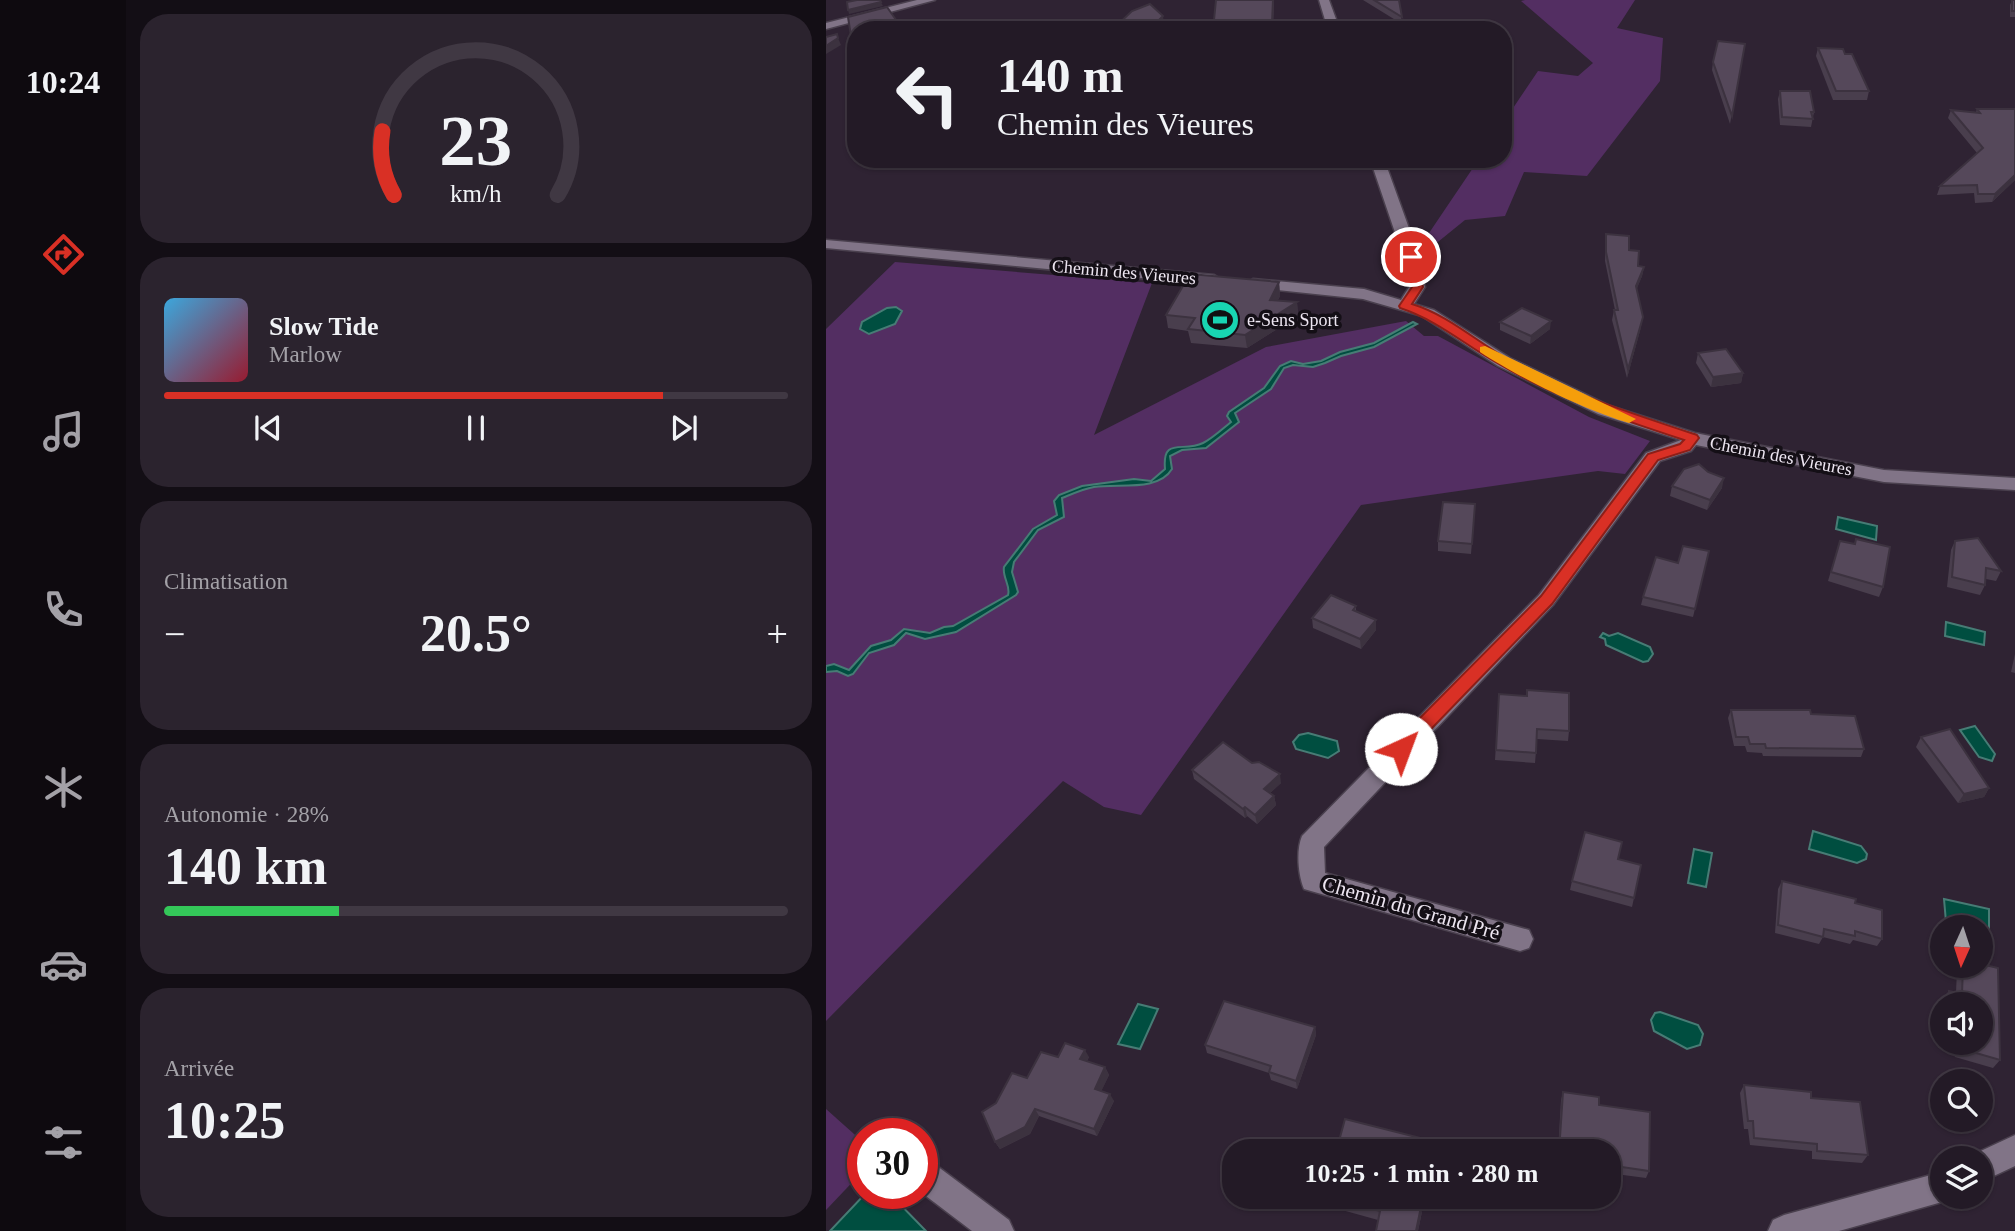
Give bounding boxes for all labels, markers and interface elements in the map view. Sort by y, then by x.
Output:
text: 140 m [997,48,1124,103]
icon: left [882,49,973,140]
text: 10:24 [26,64,100,100]
text: 23 [440,100,512,181]
text: Chemin des Vieures [997,106,1254,142]
text: km/h [450,180,502,207]
pin [1381,227,1441,287]
icon: directions [39,230,88,279]
icon: arrive [1392,238,1430,276]
street label: Chemin des Vieures [1051,256,1197,288]
sports icon: e-Sens Sport [1199,299,1241,341]
place label: e-Sens Sport [1247,310,1339,330]
text: Slow Tide [269,312,379,341]
text: Marlow [269,342,342,367]
icon: music [39,407,88,456]
icon: previous [249,409,287,447]
icon: pause [457,409,495,447]
icon: next [665,409,703,447]
street label: Chemin des Vieures [1708,432,1854,480]
text: Climatisation [164,569,288,594]
icon: phone [39,585,88,634]
text: 20.5° [420,605,532,662]
text: − [164,613,185,655]
text: + [767,613,788,655]
position arrow [1364,712,1438,786]
icon: climate [39,763,88,812]
text: Autonomie · 28% [164,802,329,827]
text: 140 km [164,838,327,895]
street label: Chemin du Grand Pré [1319,871,1503,945]
north arrow [1930,915,1993,978]
map controls [1930,915,1993,1209]
icon: car [39,940,88,989]
button: sound [1930,992,1993,1055]
text: Arrivée [164,1056,234,1081]
button: search [1930,1069,1993,1132]
text: 10:25 [164,1092,285,1149]
icon: filters [39,1118,88,1167]
speed limit sign: 30 [847,1118,938,1209]
button: layers [1930,1146,1993,1209]
text: 10:25 · 1 min · 280 m [1305,1159,1539,1188]

